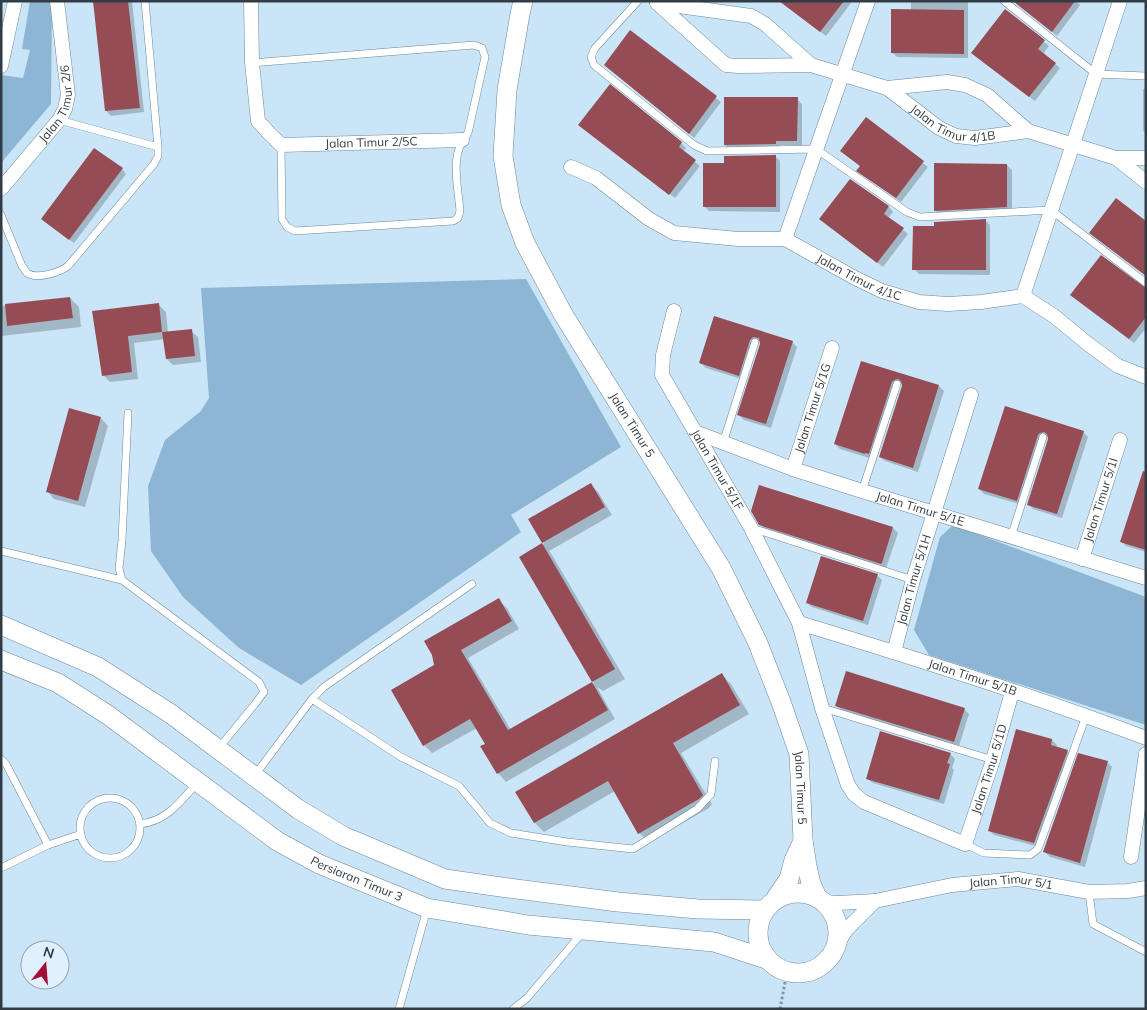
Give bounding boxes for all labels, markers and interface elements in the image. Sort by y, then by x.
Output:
street label: Jalan Timur 2/6 [35,64,75,145]
street label: Jalan Timur 4/1B [908,101,996,145]
street label: Jalan Timur 2/5C [325,133,418,151]
street label: Jalan Timur 4/1C [814,250,903,303]
street label: Jalan Timur 5/1G [791,361,834,455]
street label: Jalan Timur 5 [607,390,658,460]
street label: Jalan Timur 5/1F [688,426,747,513]
street label: Jalan Timur 5/1I [1080,456,1121,544]
street label: Jalan Timur 5/1E [874,488,966,529]
street label: Jalan Timur 5/1H [893,532,934,626]
street label: Jalan Timur 5/1B [927,655,1019,699]
street label: Jalan Timur 5/1D [968,722,1010,816]
street label: Jalan Timur 5 [791,748,810,825]
street label: Persiaran Timur 3 [308,853,405,904]
street label: Jalan Timur 5/1 [968,871,1054,892]
north arrow [20,940,70,990]
text: N [41,942,56,963]

